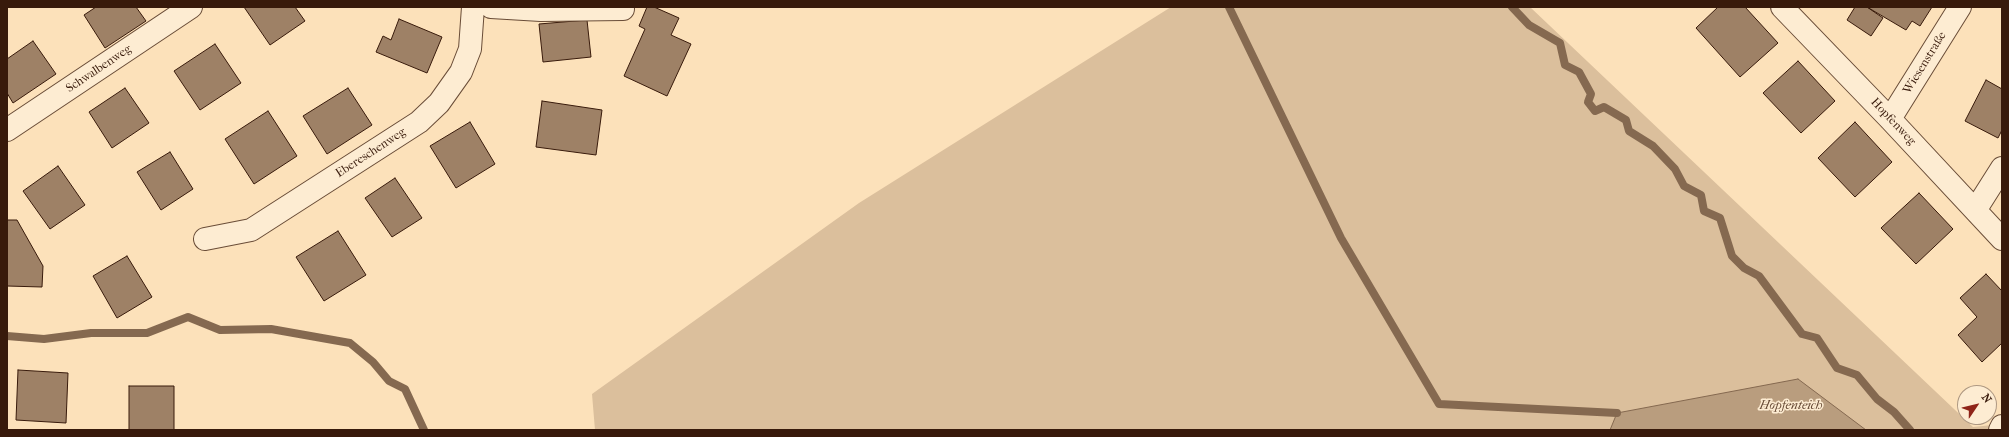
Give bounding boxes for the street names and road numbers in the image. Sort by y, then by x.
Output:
street label: Wiesenstraße [1900,29,1950,97]
street label: Schwalbenweg [64,42,134,96]
street label: Hopfenweg [1867,95,1919,149]
street label: Ebereschenweg [333,125,409,181]

